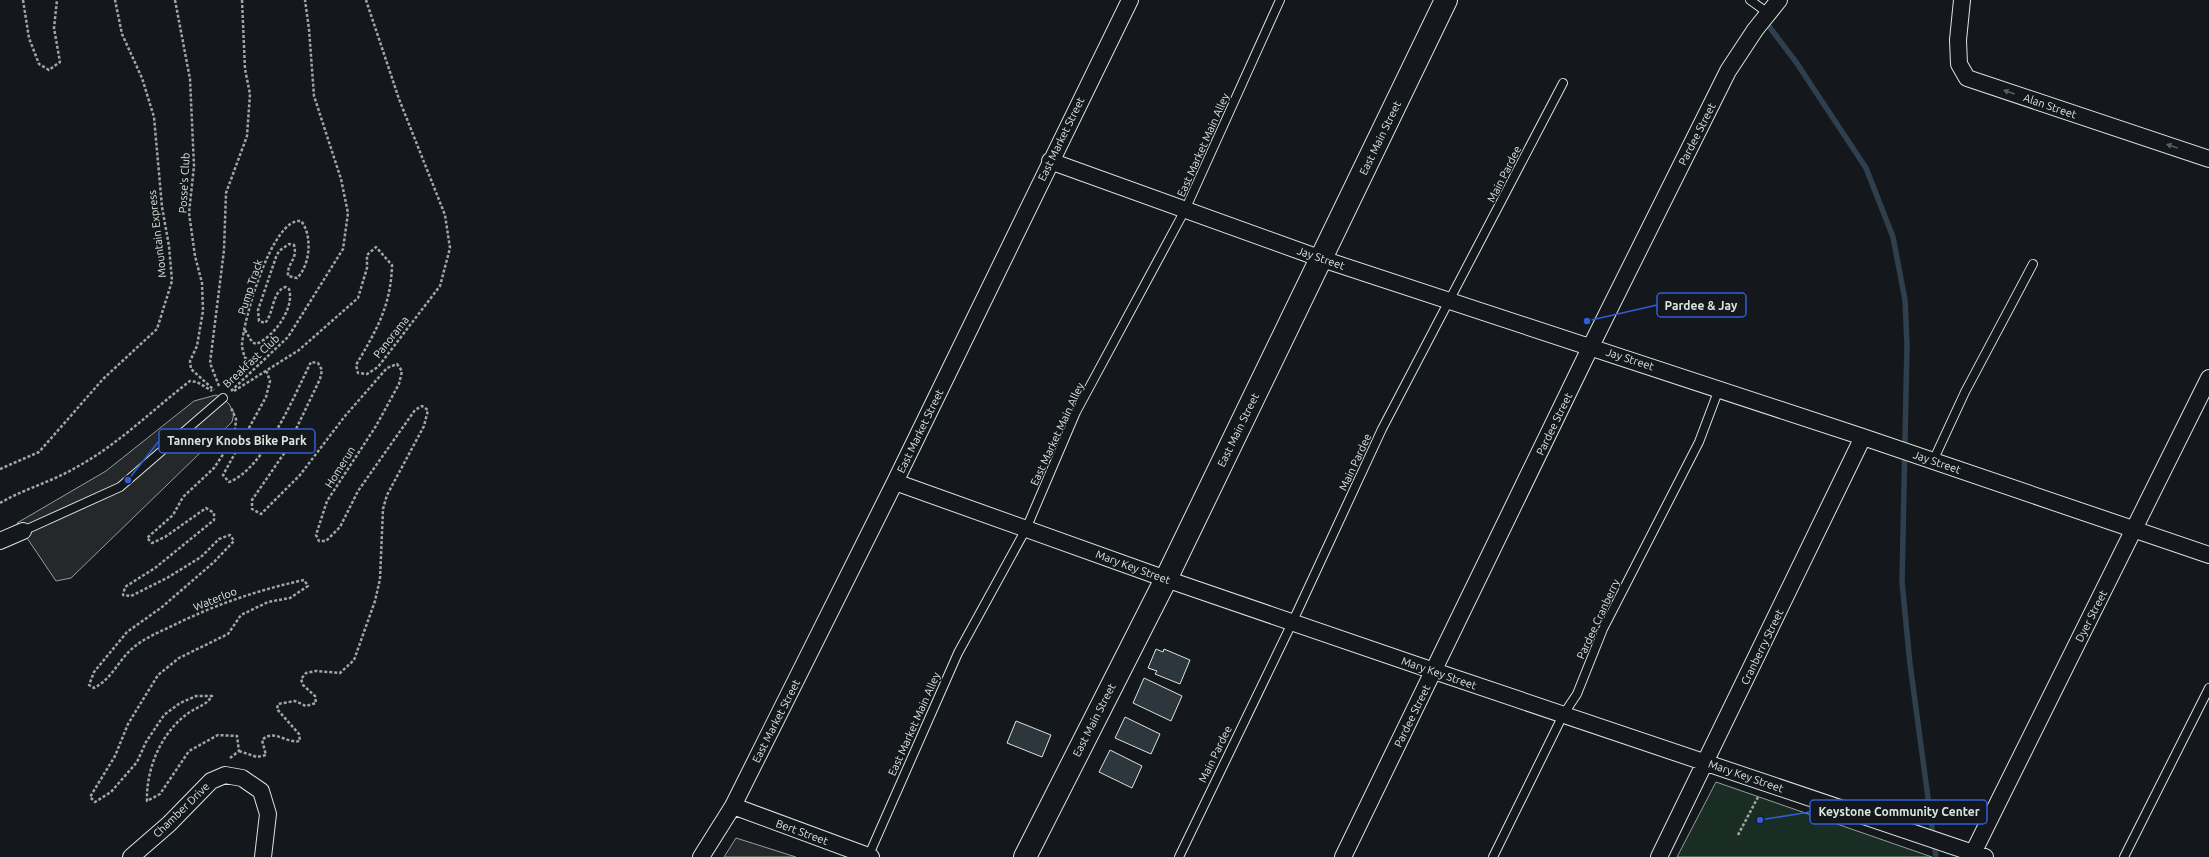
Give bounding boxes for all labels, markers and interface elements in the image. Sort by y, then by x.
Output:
one-way arrow [2003,89,2015,95]
street label: East Market Main Alley [1175,91,1232,199]
street label: Alan Street [2022,91,2079,121]
street label: East Market Street [1035,95,1087,183]
street label: East Main Street [1357,98,1403,177]
street label: Pardee Street [1676,100,1718,167]
one-way arrow [2166,143,2178,149]
street label: Main Pardee [1485,144,1523,204]
street label: Posse's Club [176,152,192,214]
street label: Mountain Express [146,189,168,278]
street label: Jay Street [1296,244,1347,272]
street label: Pump Track [235,257,265,316]
callout: Pardee & Jay [1657,293,1746,317]
text: Pardee & Jay [1665,299,1738,312]
street label: Panorama [371,314,411,360]
street label: Breakfast Club [220,332,282,390]
street label: Jay Street [1605,346,1656,373]
street label: East Market Main Alley [1028,380,1086,487]
street label: East Market Street [894,387,946,475]
street label: East Main Street [1215,390,1261,469]
street label: Pardee Street [1534,390,1575,457]
callout: Tannery Knobs Bike Park [159,429,315,453]
street label: Main Pardee [1337,432,1373,492]
text: Tannery Knobs Bike Park [167,434,307,447]
street label: Homerun [323,444,357,490]
street label: Jay Street [1912,448,1963,476]
street label: Mary Key Street [1094,548,1173,586]
street label: Pardee Cranberry [1574,577,1622,661]
street label: Waterloo [191,585,239,613]
street label: Dyer Street [2073,588,2109,644]
street label: Cranberry Street [1739,607,1786,687]
street label: Mary Key Street [1400,655,1479,692]
street label: East Market Main Alley [886,670,943,778]
street label: East Market Street [750,677,802,765]
street label: East Main Street [1070,681,1118,759]
street label: Pardee Street [1392,682,1433,749]
street label: Main Pardee [1196,724,1234,784]
street label: Mary Key Street [1707,758,1786,795]
street label: Chamber Drive [150,780,212,840]
callout: Keystone Community Center [1810,800,1987,824]
text: Keystone Community Center [1818,805,1980,818]
street label: Bert Street [774,817,830,847]

